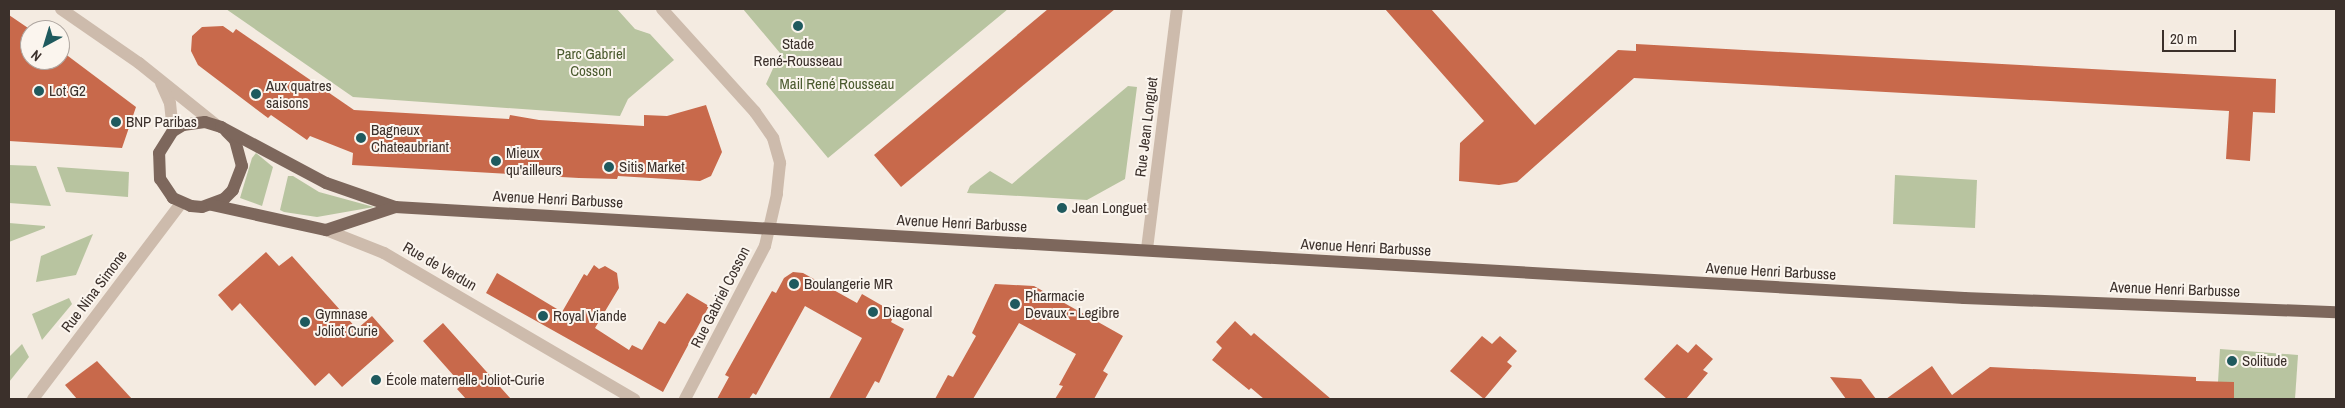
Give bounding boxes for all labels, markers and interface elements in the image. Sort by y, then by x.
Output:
north arrow [20,20,70,70]
marker: Stade René-Rousseau [792,20,804,32]
scale bar [2165,20,2239,52]
text: 20 m [2170,28,2197,49]
place label: Stade René-Rousseau [754,34,842,69]
park label: Parc Gabriel Cosson [556,44,626,79]
text: N [27,46,45,65]
park label: Mail René Rousseau [780,75,894,93]
place label: Aux quatres saisons [266,76,332,111]
street label: Rue Jean Longuet [1131,76,1161,178]
place label: Lot G2 [49,82,86,100]
marker: Lot G2 [33,85,45,97]
marker: Aux quatres saisons [250,88,262,100]
place label: BNP Paribas [126,113,197,131]
marker: BNP Paribas [110,116,122,128]
place label: Bagneux Chateaubriant [371,120,449,155]
marker: Bagneux Chateaubriant [355,132,367,144]
place label: Mieux qu'ailleurs [506,143,562,178]
marker: Mieux qu'ailleurs [490,155,502,167]
place label: Sitis Market [619,158,685,176]
marker: Sitis Market [603,161,615,173]
street label: Avenue Henri Barbusse [492,187,624,211]
place label: Jean Longuet [1072,199,1147,217]
marker: Jean Longuet [1056,202,1068,214]
street label: Avenue Henri Barbusse [896,211,1028,235]
street label: Avenue Henri Barbusse [1300,235,1432,259]
street label: Rue de Verdun [400,238,480,294]
street label: Rue Gabriel Cosson [687,243,753,351]
street label: Rue Nina Simone [57,247,131,335]
street label: Avenue Henri Barbusse [1705,259,1837,283]
place label: Boulangerie MR [804,275,893,293]
marker: Boulangerie MR [788,278,800,290]
street label: Avenue Henri Barbusse [2110,278,2240,300]
place label: Pharmacie Devaux - Legibre [1025,286,1119,321]
marker: Pharmacie Devaux - Legibre [1009,298,1021,310]
place label: Diagonal [883,303,932,321]
place label: Gymnase Joliot Curie [315,304,378,339]
marker: Diagonal [867,306,879,318]
place label: Royal Viande [553,307,627,325]
marker: Royal Viande [537,310,549,322]
marker: Gymnase Joliot Curie [299,316,311,328]
place label: Solitude [2242,352,2287,370]
marker: Solitude [2226,355,2238,367]
place label: École maternelle Joliot-Curie [386,371,545,389]
marker: École maternelle Joliot-Curie [370,374,382,386]

